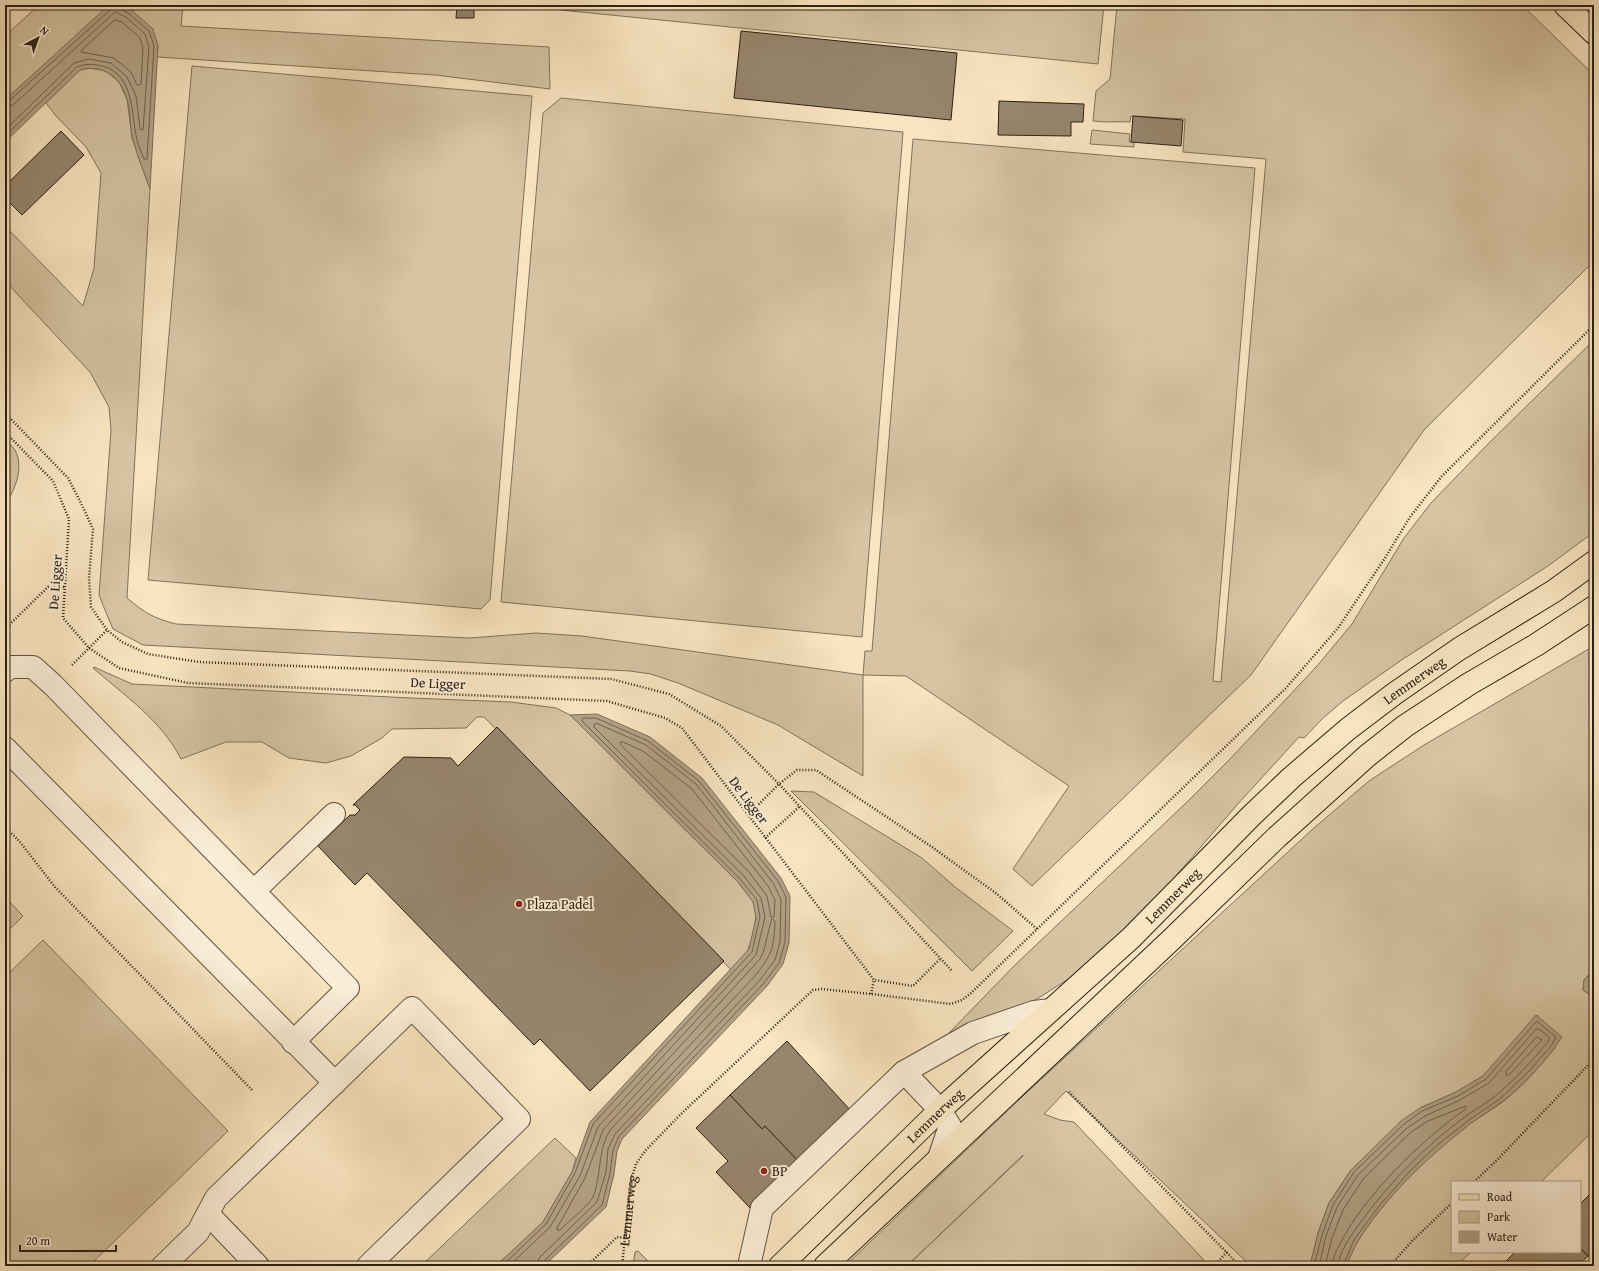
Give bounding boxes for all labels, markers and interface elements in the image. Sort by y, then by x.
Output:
north arrow [18,18,58,58]
text: N [37,22,53,39]
street label: De Ligger [43,554,67,610]
street label: Lemmerweg [1379,652,1449,709]
street label: De Ligger [410,672,466,694]
street label: De Ligger [724,772,774,828]
street label: Lemmerweg [1140,863,1205,928]
place label: Plaza Padel [527,894,593,914]
marker: Plaza Padel [514,899,524,909]
street label: Lemmerweg [902,1083,968,1147]
place label: BP [772,1161,787,1181]
marker: BP [759,1166,769,1176]
street label: Lemmerweg [614,1172,642,1247]
legend [1451,1181,1581,1253]
text: Road [1487,1188,1513,1205]
text: Park [1487,1208,1511,1225]
scale bar [20,1227,116,1253]
text: Water [1487,1228,1517,1245]
text: 20 m [26,1232,50,1249]

